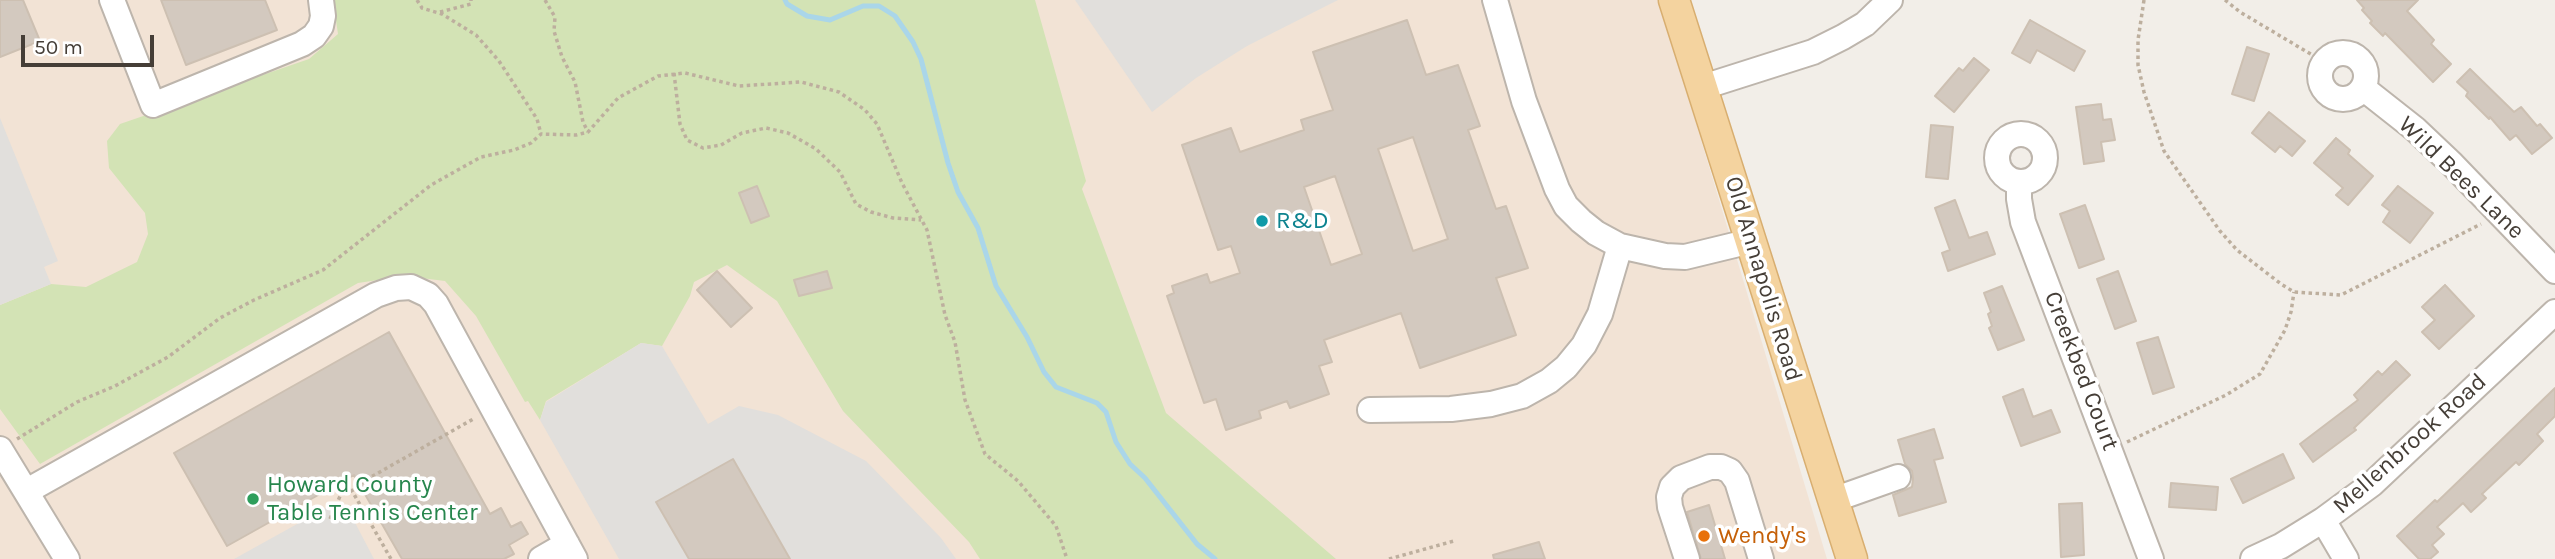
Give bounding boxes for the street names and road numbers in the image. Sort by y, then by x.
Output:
street label: Wild Bees Lane [2392,111,2530,245]
street label: Old Annapolis Road [1718,173,1808,385]
street label: Creekbed Court [2037,287,2125,455]
street label: Mellenbrook Road [2327,368,2493,520]

